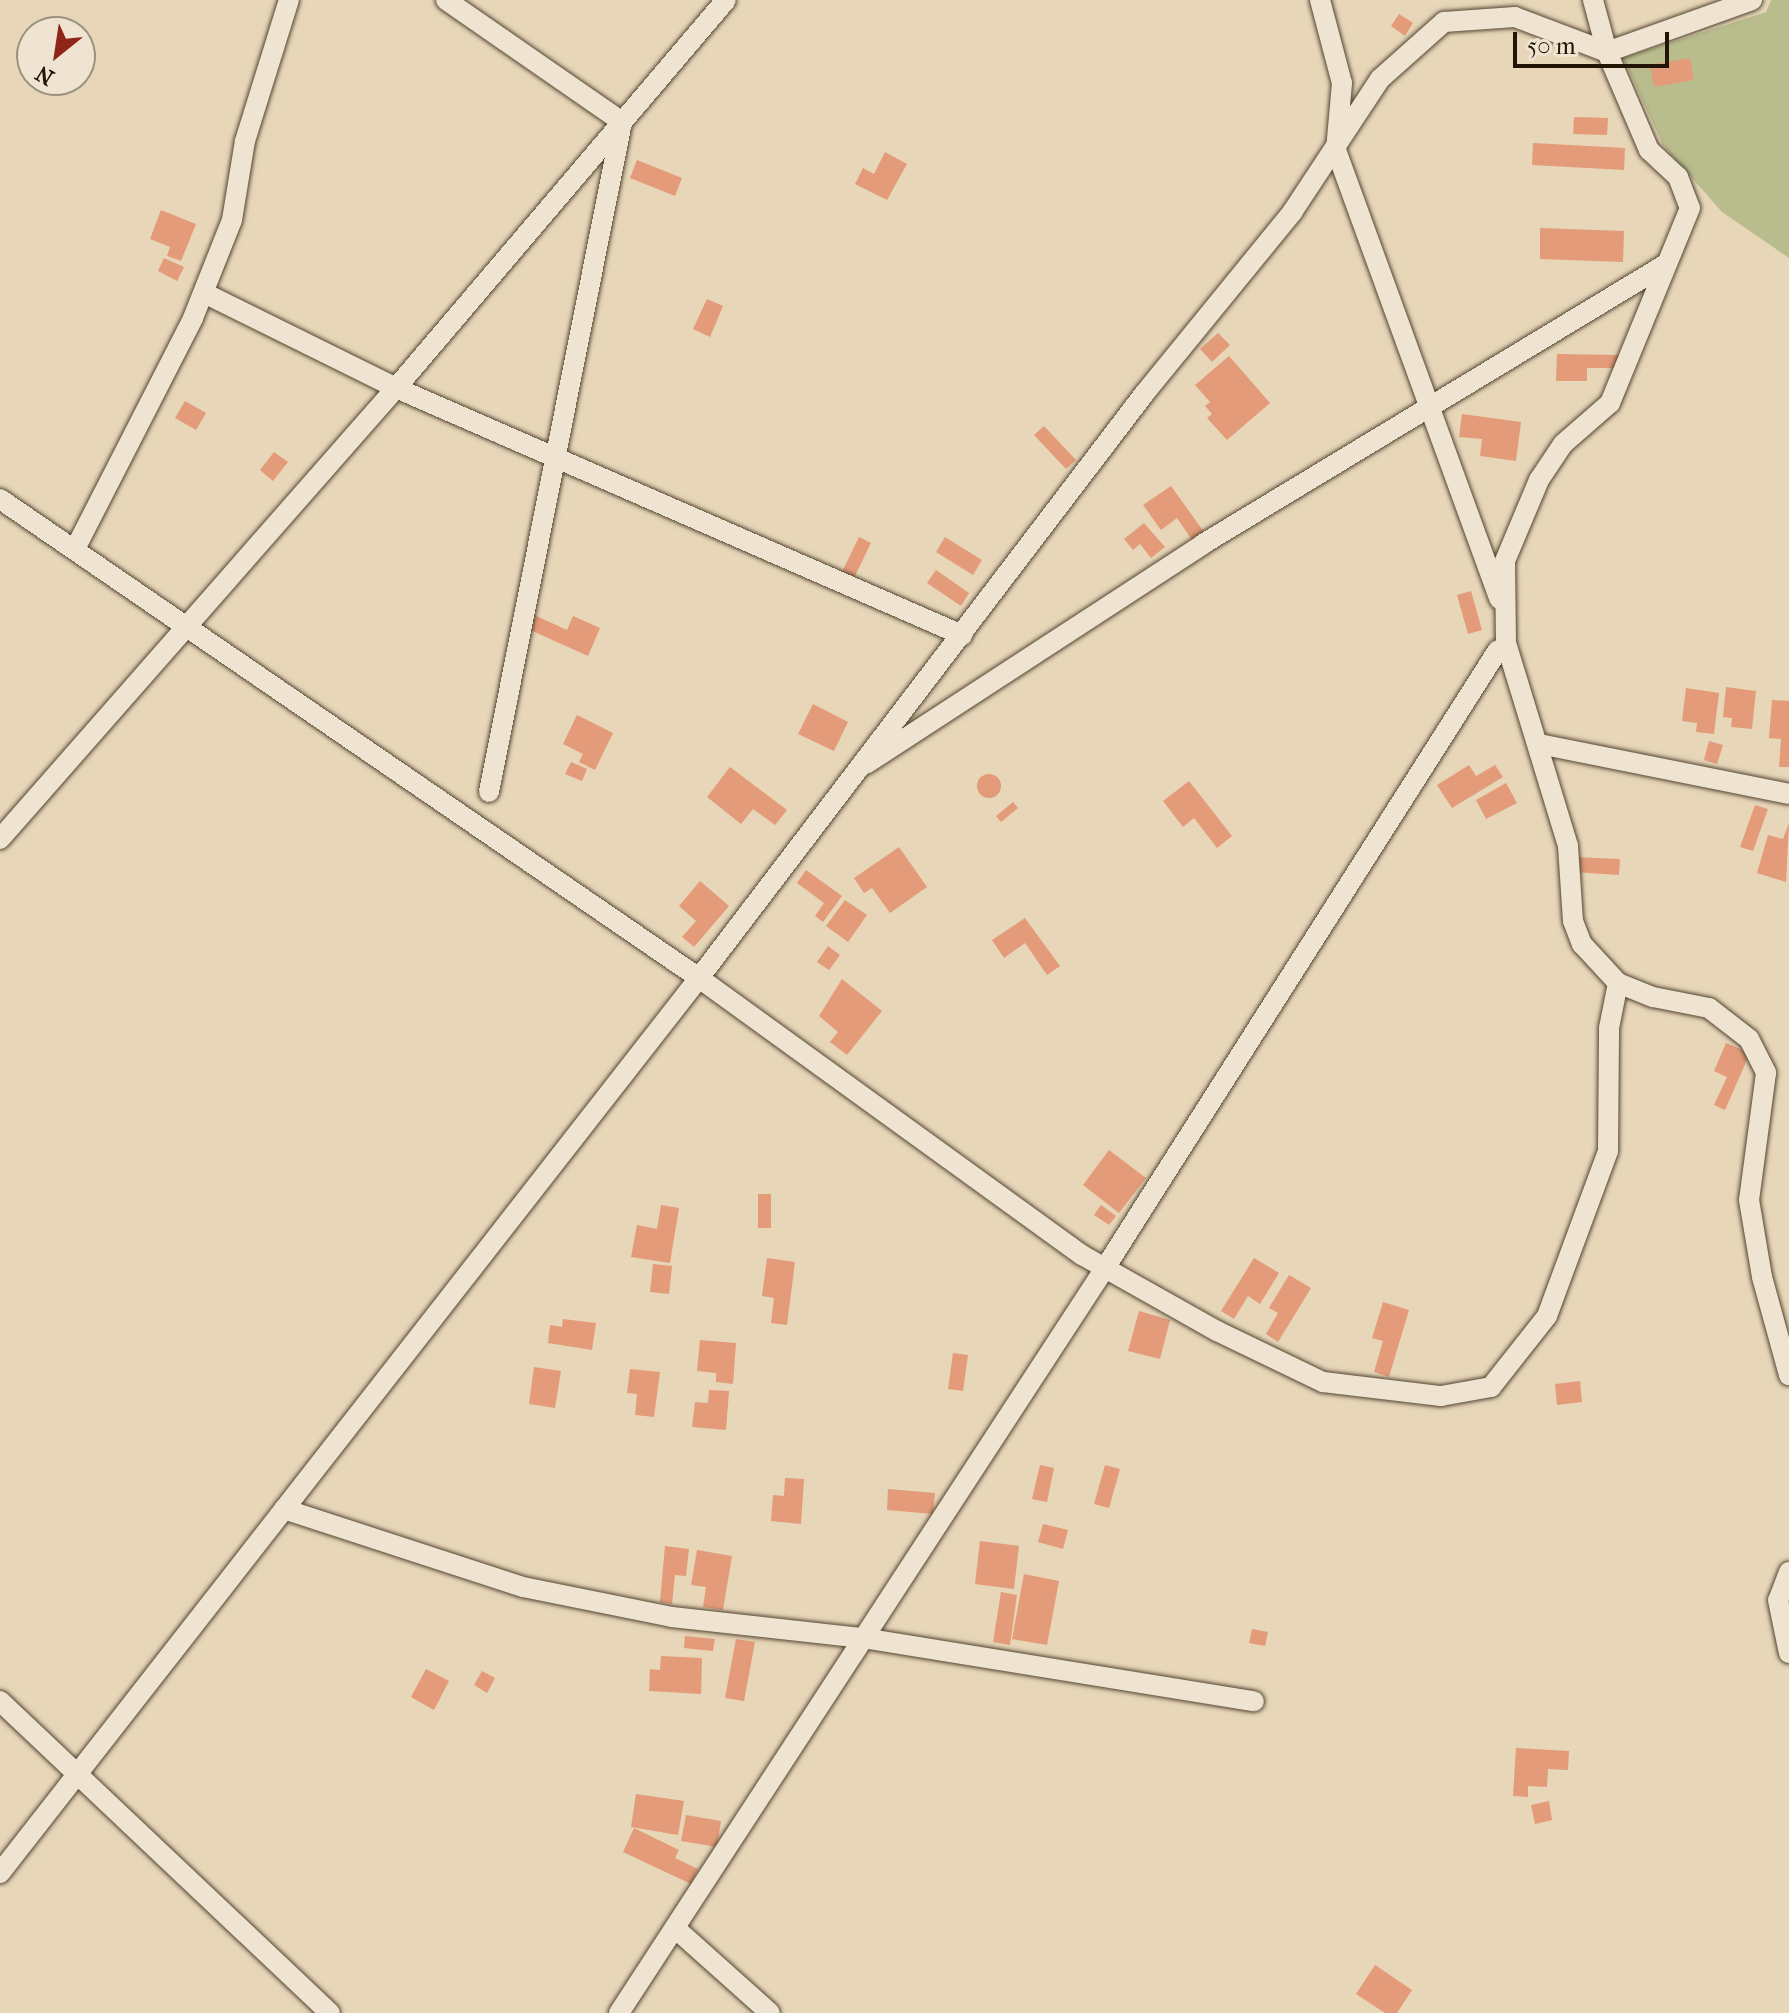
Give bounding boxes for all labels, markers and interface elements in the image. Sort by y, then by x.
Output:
north arrow [16,16,96,96]
scale bar [1517,16,1673,66]
text: 50 m [1527,32,1576,60]
text: N [31,60,59,90]

